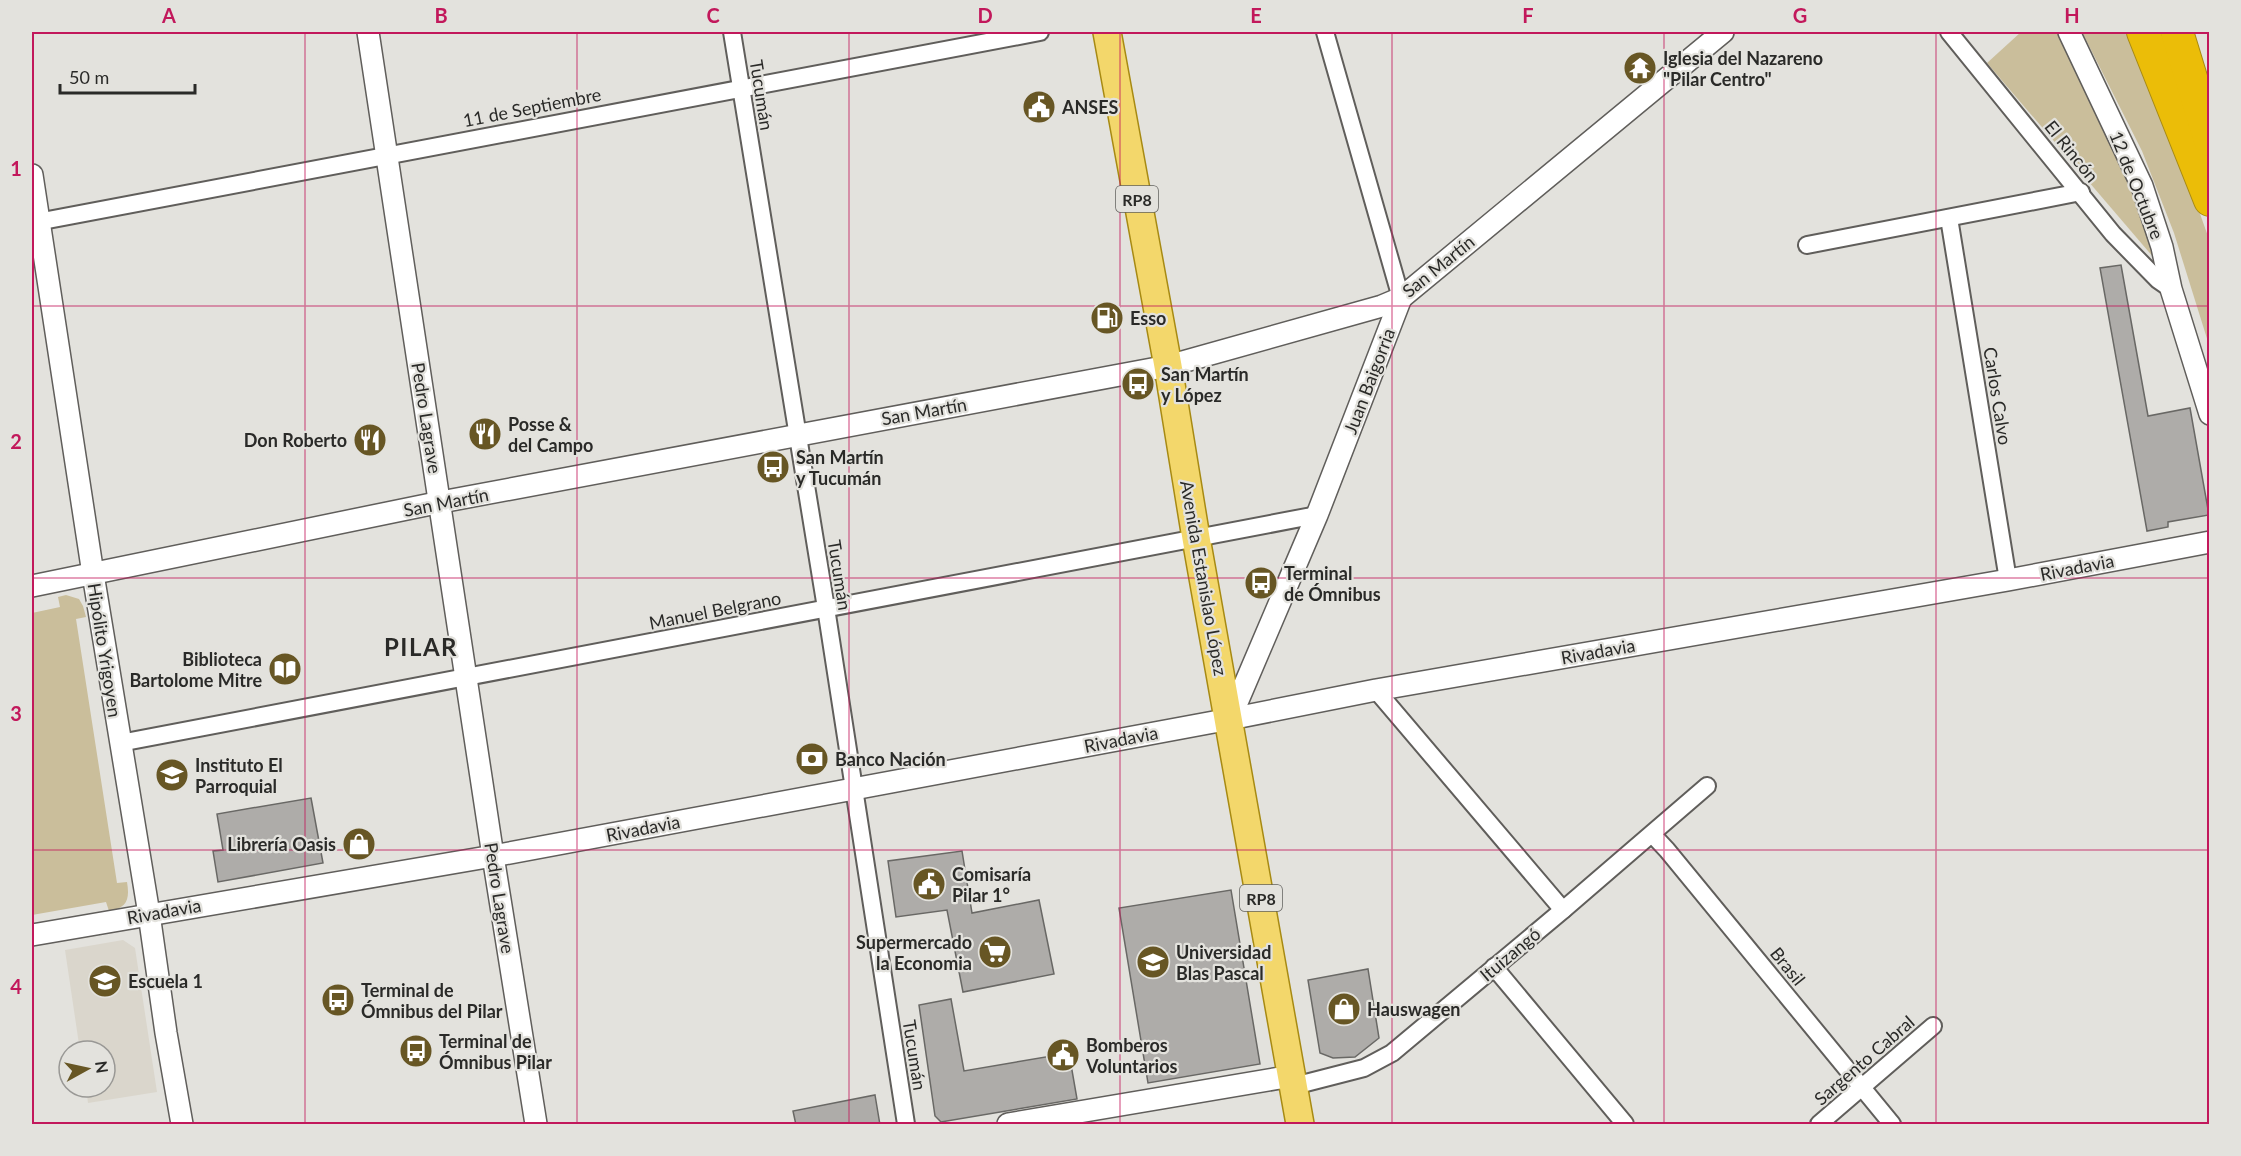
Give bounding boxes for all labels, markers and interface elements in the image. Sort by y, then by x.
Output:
text: A [161,3,176,27]
text: B [434,3,448,27]
text: C [706,3,720,27]
text: D [977,3,993,27]
text: E [1250,3,1262,27]
text: F [1522,3,1534,27]
text: G [1793,3,1807,27]
text: H [2064,3,2080,27]
place label: Iglesia del Nazareno "Pilar Centro" [1663,47,1823,90]
temple icon: Iglesia del Nazareno "Pilar Centro" [1622,50,1658,86]
scale bar [60,57,195,95]
street label: Tucumán [746,58,778,132]
text: 50 m [69,66,109,88]
street label: 11 de Septiembre [461,83,603,131]
public building icon: ANSES [1021,89,1057,125]
place label: ANSES [1061,96,1119,118]
street label: El Rincón [2040,116,2104,186]
street label: 12 de Octubre [2105,128,2169,242]
text: 1 [10,156,22,180]
road number: RP8 [1116,186,1158,212]
street label: San Martín [1398,230,1478,302]
fuel station icon: Esso [1089,300,1125,336]
place label: Esso [1130,307,1166,329]
street label: Juan Baigorria [1339,325,1399,437]
street label: Carlos Calvo [1979,345,2017,447]
street label: Pedro Lagrave [407,361,447,475]
place label: San Martín y López [1161,363,1249,406]
bus stop icon: San Martín y López [1120,366,1156,402]
street label: San Martín [880,393,968,429]
place label: Posse & del Campo [508,413,593,456]
restaurant icon: Posse & del Campo [467,416,503,452]
restaurant icon: Don Roberto [352,422,388,458]
text: 2 [10,429,22,453]
place label: Don Roberto [244,429,347,451]
place label: San Martín y Tucumán [796,446,884,489]
bus stop icon: San Martín y Tucumán [755,449,791,485]
street label: Avenida Estanislao López [1176,479,1232,677]
street label: San Martín [402,483,490,521]
street label: Tucumán [824,538,856,612]
street label: Rivadavia [2038,549,2116,585]
place label: Terminal de Ómnibus [1284,562,1381,605]
bus stop icon: Terminal de Ómnibus [1243,565,1279,601]
street label: Hipólito Yrigoyen [84,581,126,719]
street label: Manuel Belgrano [647,586,783,634]
district label: PILAR [384,632,458,661]
street label: Rivadavia [1559,634,1637,668]
place label: Biblioteca Bartolome Mitre [129,648,262,691]
library icon: Biblioteca Bartolome Mitre [267,651,303,687]
text: 3 [10,701,22,725]
street label: Rivadavia [1082,721,1160,757]
bank icon: Banco Nación [794,741,830,777]
place label: Banco Nación [835,748,946,770]
place label: Instituto El Parroquial [195,754,283,797]
school or university icon: Instituto El Parroquial [154,757,190,793]
street label: Rivadavia [604,810,682,846]
shop icon: Librería Oasis [341,826,377,862]
place label: Librería Oasis [227,833,336,855]
street label: Pedro Lagrave [480,841,520,955]
place label: Comisaría Pilar 1° [952,863,1031,906]
public building icon: Comisaría Pilar 1° [911,866,947,902]
road number: RP8 [1240,885,1282,911]
street label: Rivadavia [125,894,203,928]
street label: Ituizangó [1475,922,1545,986]
place label: Supermercado la Economia [856,931,972,974]
supermarket icon: Supermercado la Economia [977,934,1013,970]
place label: Universidad Blas Pascal [1176,941,1271,984]
street label: Brasil [1766,942,1810,990]
school or university icon: Universidad Blas Pascal [1135,944,1171,980]
school or university icon: Escuela 1 [87,963,123,999]
place label: Escuela 1 [128,970,203,992]
text: 4 [10,974,22,998]
place label: Terminal de Ómnibus del Pilar [361,979,503,1022]
bus stop icon: Terminal de Ómnibus del Pilar [320,982,356,1018]
shop icon: Hauswagen [1326,991,1362,1027]
place label: Hauswagen [1367,998,1460,1020]
street label: Sargento Cabral [1809,1011,1919,1109]
street label: Tucumán [899,1018,931,1092]
place label: Terminal de Ómnibus Pilar [439,1030,552,1073]
bus stop icon: Terminal de Ómnibus Pilar [398,1033,434,1069]
place label: Bomberos Voluntarios [1085,1034,1178,1077]
public building icon: Bomberos Voluntarios [1045,1037,1081,1073]
north arrow [57,1039,117,1099]
text: N [92,1059,113,1074]

